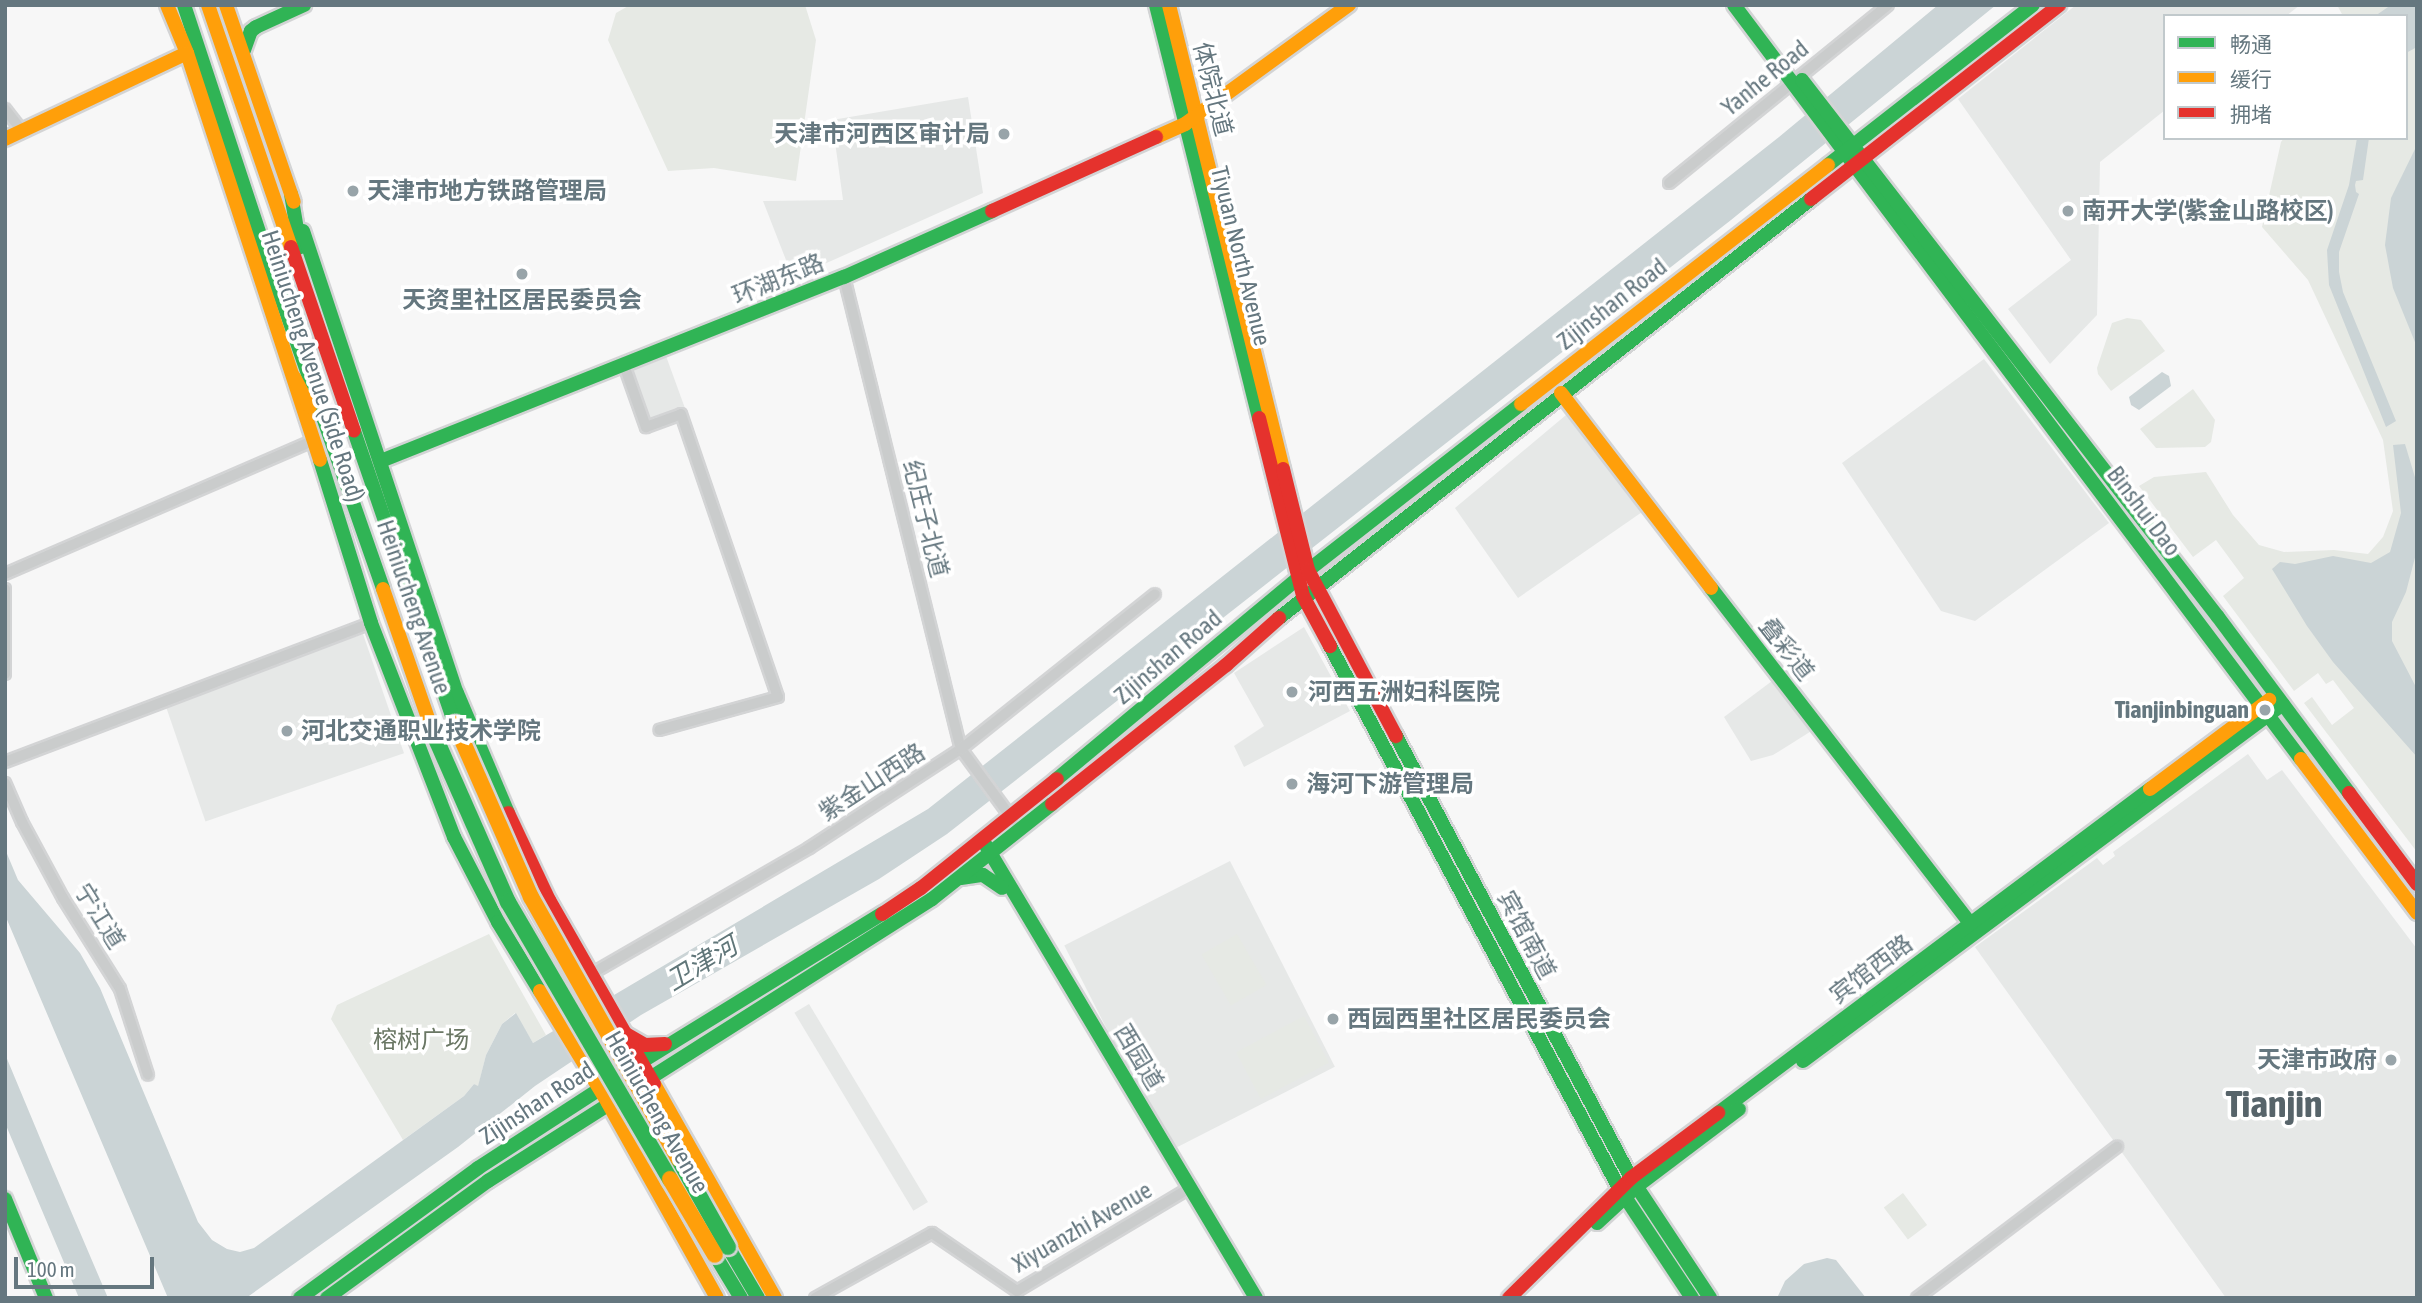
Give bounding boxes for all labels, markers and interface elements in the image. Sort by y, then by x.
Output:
legend [2163,14,2408,140]
text: 畅通 [2230,32,2272,56]
street label: Yanhe Road [1716,34,1814,122]
street label: 体院北道 [1187,39,1239,139]
text: 缓行 [2230,67,2272,91]
text: 拥堵 [2230,102,2272,126]
place label: 天津市河西区审计局 [774,120,990,148]
marker: 天津市河西区审计局 [996,126,1012,142]
street label: Tiyuan North Avenue [1205,163,1277,349]
place label: 天津市地方铁路管理局 [367,177,607,205]
marker: 天津市地方铁路管理局 [345,183,361,199]
place label: 南开大学(紫金山路校区) [2082,197,2334,225]
marker: 南开大学(紫金山路校区) [2060,203,2076,219]
street label: Heiniucheng Avenue (Side Road) [255,227,371,505]
street label: 环湖东路 [728,248,828,310]
street label: Zijinshan Road [1552,252,1672,356]
marker: 天资里社区居民委员会 [514,266,530,282]
place label: 天资里社区居民委员会 [402,286,642,314]
street label: 纪庄子北道 [898,457,954,581]
street label: Binshui Dao [2101,460,2187,562]
street label: Heiniucheng Avenue [371,516,457,698]
street label: Zijinshan Road [1109,604,1227,710]
street label: 叠彩道 [1753,612,1821,686]
place label: 河西五洲妇科医院 [1308,678,1500,706]
marker: 河西五洲妇科医院 [1282,682,1302,702]
place label: Tianjinbinguan [2115,696,2249,724]
marker: Tianjinbinguan [2255,700,2275,720]
place label: 河北交通职业技术学院 [301,717,541,745]
marker: 河北交通职业技术学院 [279,723,295,739]
street label: 紫金山西路 [814,737,930,827]
place label: 海河下游管理局 [1306,770,1474,798]
marker: 海河下游管理局 [1284,776,1300,792]
street label: 宁江道 [69,878,131,954]
street label: 宾馆南道 [1492,886,1562,984]
street label: 宾馆西路 [1824,929,1918,1009]
water label: 卫津河 [661,931,743,997]
place label: 西园西里社区居民委员会 [1347,1005,1611,1033]
marker: 西园西里社区居民委员会 [1325,1011,1341,1027]
street label: 西园道 [1108,1019,1170,1095]
park label: 榕树广场 [373,1026,469,1054]
street label: Heiniucheng Avenue [599,1026,715,1198]
place label: 天津市政府 [2257,1046,2377,1074]
marker: 天津市政府 [2383,1052,2399,1068]
street label: Zijinshan Road [474,1055,600,1151]
district label: Tianjin [2226,1081,2322,1127]
street label: Xiyuanzhi Avenue [1007,1175,1157,1279]
scale bar [18,1244,158,1288]
text: 100 m [27,1257,75,1281]

